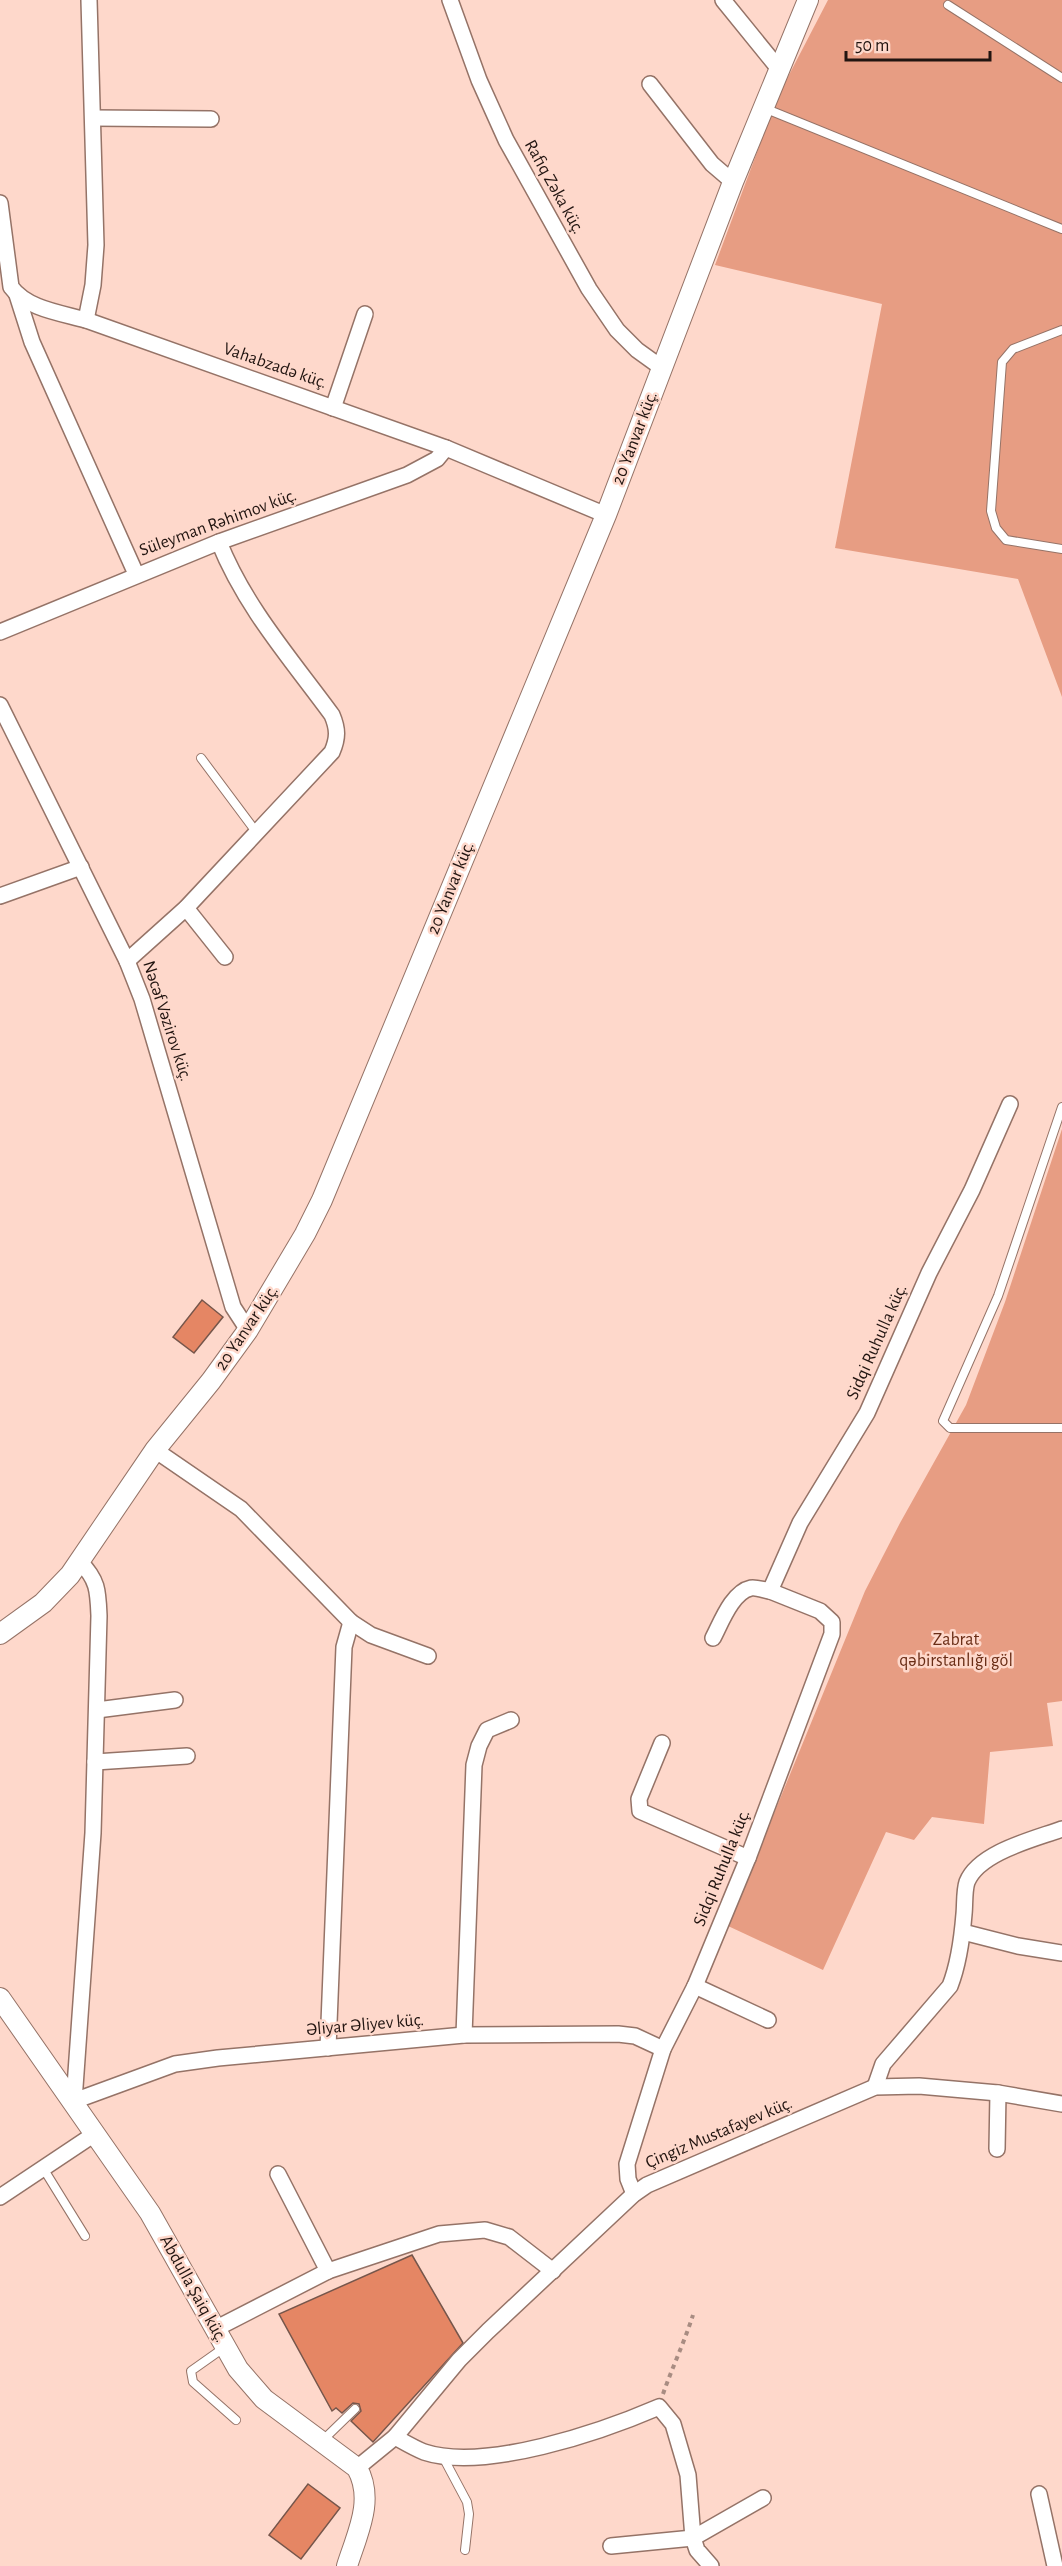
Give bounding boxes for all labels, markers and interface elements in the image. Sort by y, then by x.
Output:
scale bar [846,24,990,62]
text: 50 m [855,37,889,55]
street label: Rafiq Zəka küç. [521,137,587,237]
street label: Vahabzadə küç. [221,340,329,392]
street label: 20 Yanvar küç. [609,389,661,487]
street label: Süleyman Rəhimov küç. [137,486,299,560]
street label: 20 Yanvar küç. [424,839,478,937]
street label: Nəcəf Vəzirov küç. [139,959,195,1083]
street label: 20 Yanvar küç. [212,1282,282,1374]
street label: Sidqi Ruhulla küç. [844,1282,910,1402]
park label: Zabrat qəbirstanlığı göl [899,1631,1013,1670]
street label: Sidqi Ruhulla küç. [690,1807,754,1929]
street label: Əliyar Əliyev küç. [305,2011,425,2039]
street label: Çingiz Mustafayev küç. [643,2094,795,2172]
street label: Abdulla Şaiq küç. [156,2233,230,2345]

